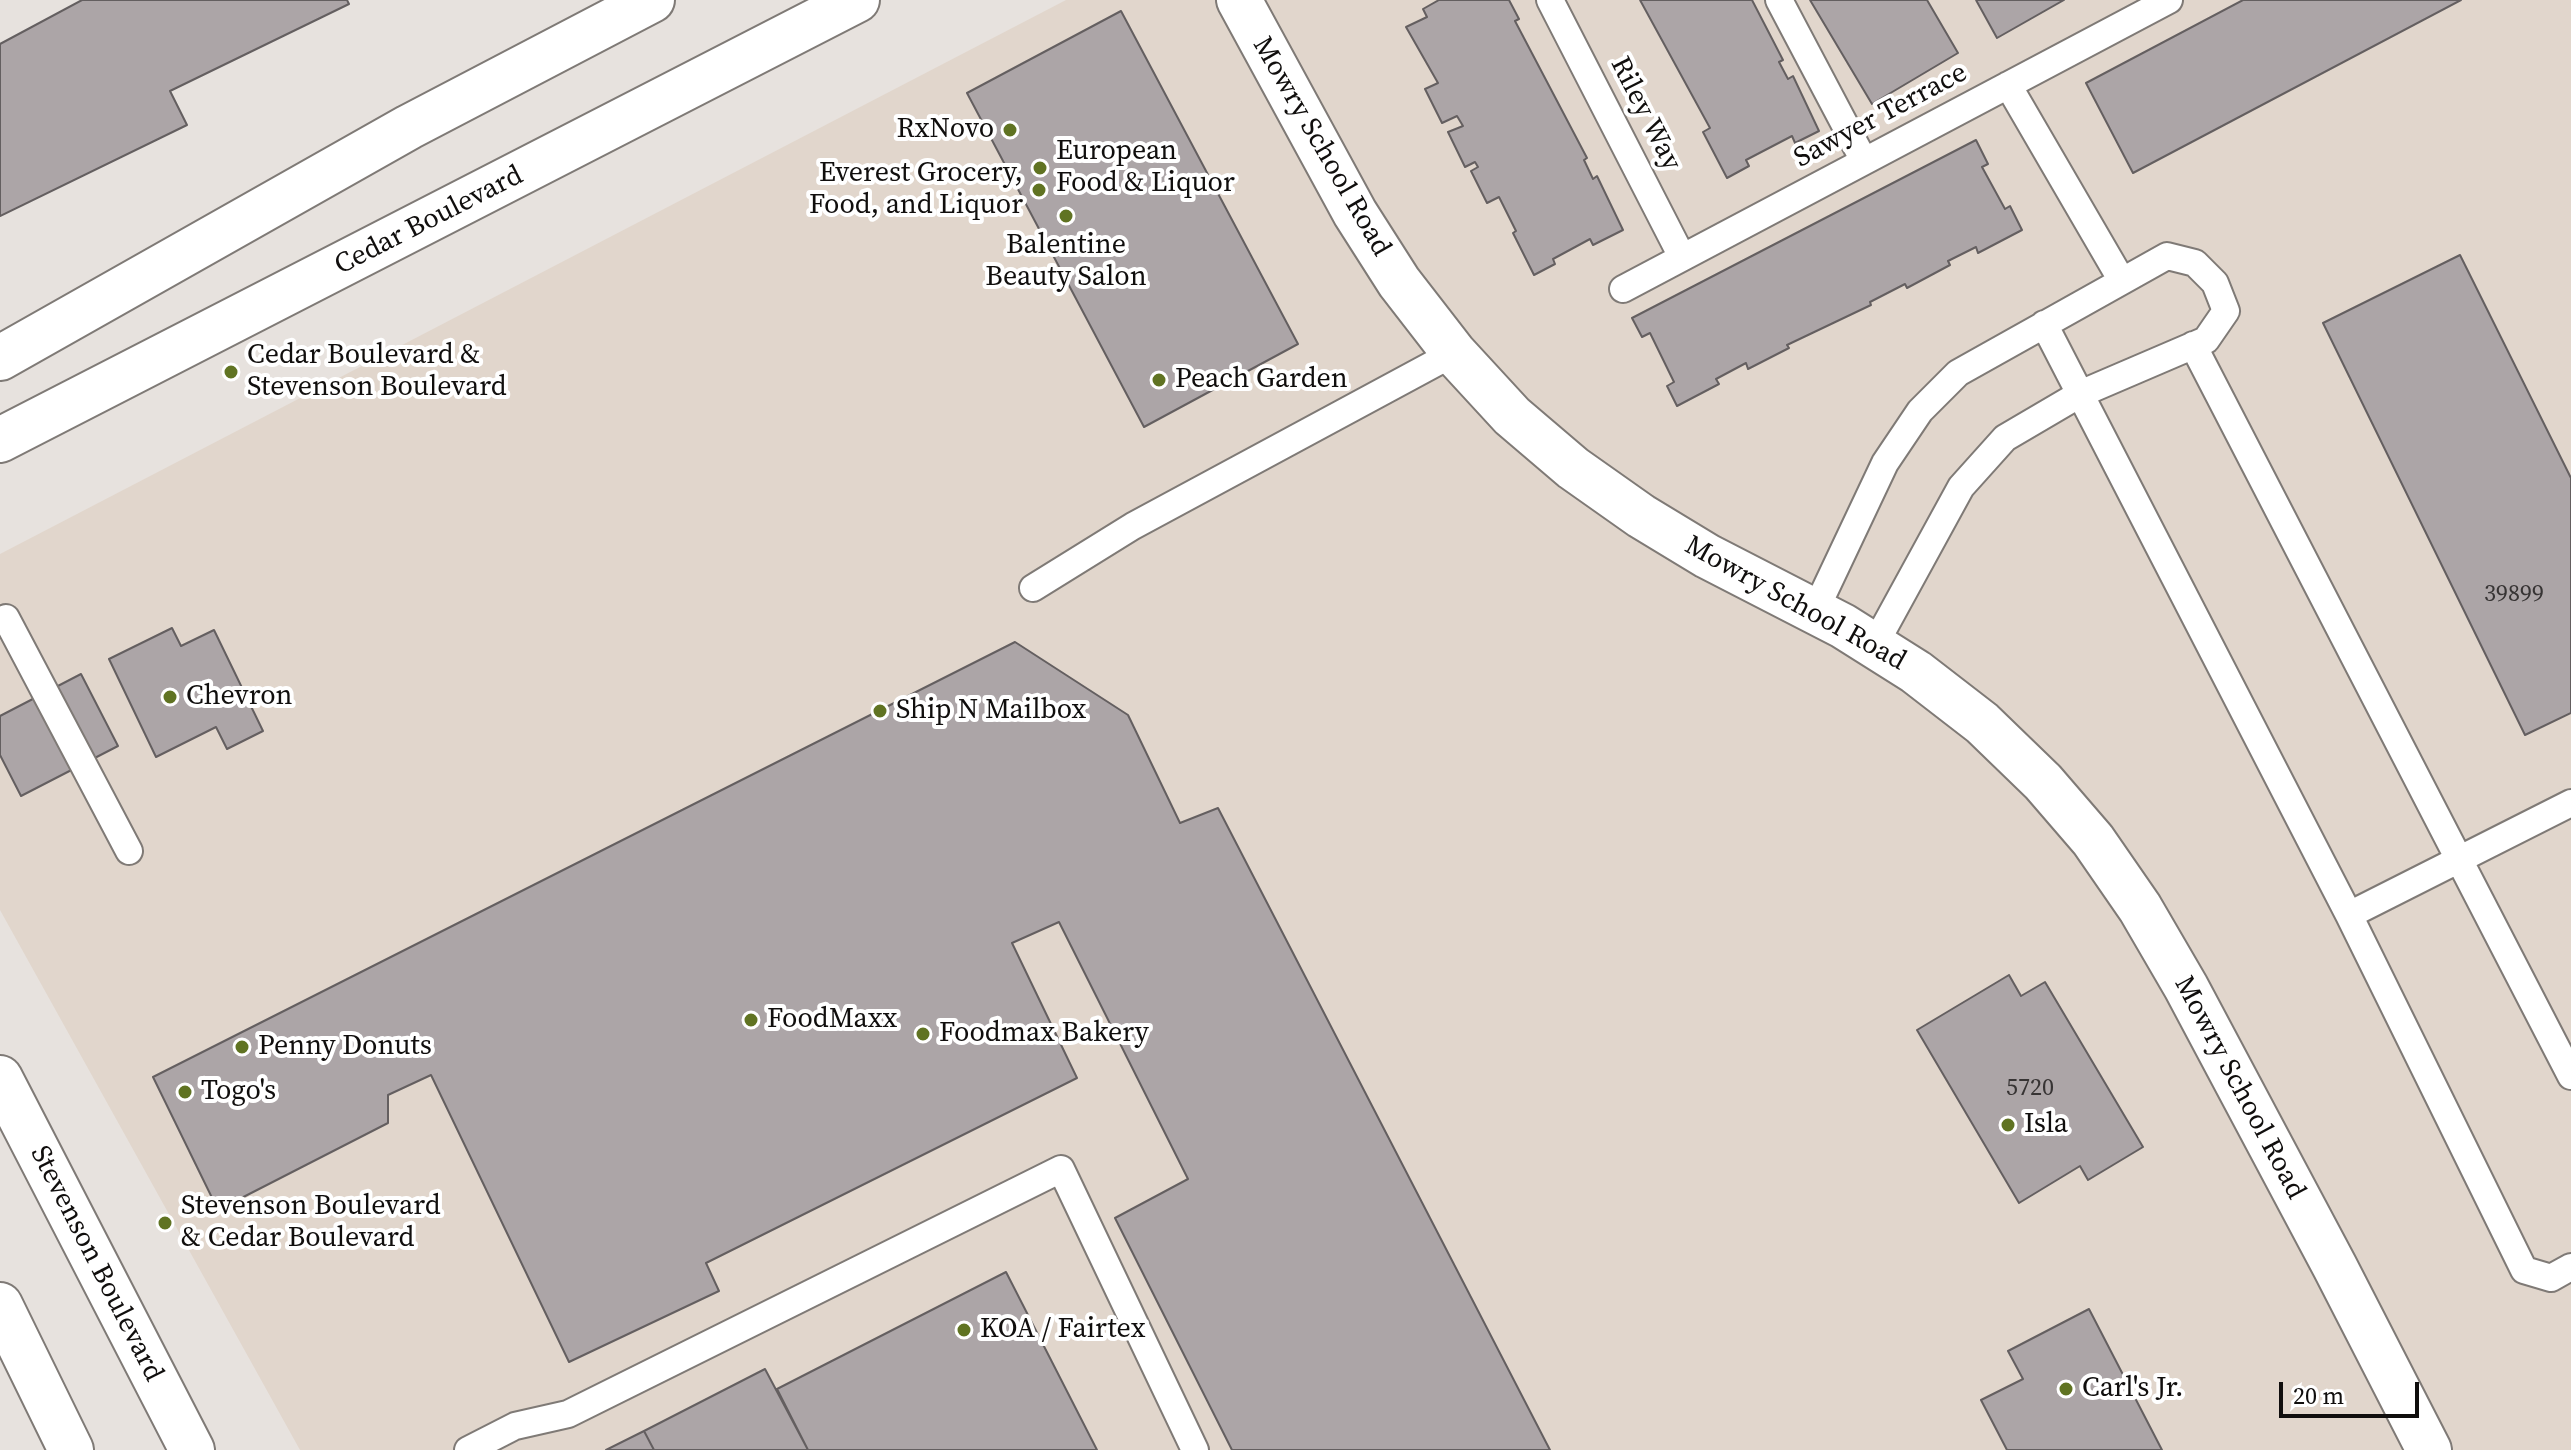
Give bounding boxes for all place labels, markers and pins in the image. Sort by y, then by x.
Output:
place label: RxNovo [896,113,994,147]
marker: RxNovo [1001,121,1019,139]
place label: European Food & Liquor [1056,135,1235,201]
place label: Everest Grocery, Food, and Liquor [809,157,1023,223]
marker: European Food & Liquor [1031,159,1049,177]
marker: Everest Grocery, Food, and Liquor [1030,181,1048,199]
marker: Balentine Beauty Salon [1057,207,1075,225]
place label: Balentine Beauty Salon [985,229,1147,295]
place label: Cedar Boulevard & Stevenson Boulevard [247,339,507,405]
marker: Cedar Boulevard & Stevenson Boulevard [222,363,240,381]
place label: Peach Garden [1175,363,1348,397]
marker: Peach Garden [1150,371,1168,389]
place label: Chevron [186,680,293,714]
marker: Chevron [161,688,179,706]
place label: Ship N Mailbox [896,694,1086,728]
marker: Ship N Mailbox [871,702,889,720]
place label: FoodMaxx [767,1003,897,1037]
marker: FoodMaxx [742,1011,760,1029]
place label: Foodmax Bakery [939,1017,1149,1051]
marker: Foodmax Bakery [914,1025,932,1043]
place label: Penny Donuts [258,1030,432,1064]
marker: Penny Donuts [233,1038,251,1056]
place label: Togo's [201,1075,276,1109]
marker: Togo's [176,1083,194,1101]
place label: Isla [2024,1108,2068,1142]
marker: Isla [1999,1116,2017,1134]
place label: Stevenson Boulevard & Cedar Boulevard [181,1190,441,1256]
marker: Stevenson Boulevard & Cedar Boulevard [156,1214,174,1232]
place label: KOA / Fairtex [980,1313,1146,1347]
marker: KOA / Fairtex [955,1321,973,1339]
place label: Carl's Jr. [2082,1372,2183,1406]
marker: Carl's Jr. [2057,1380,2075,1398]

